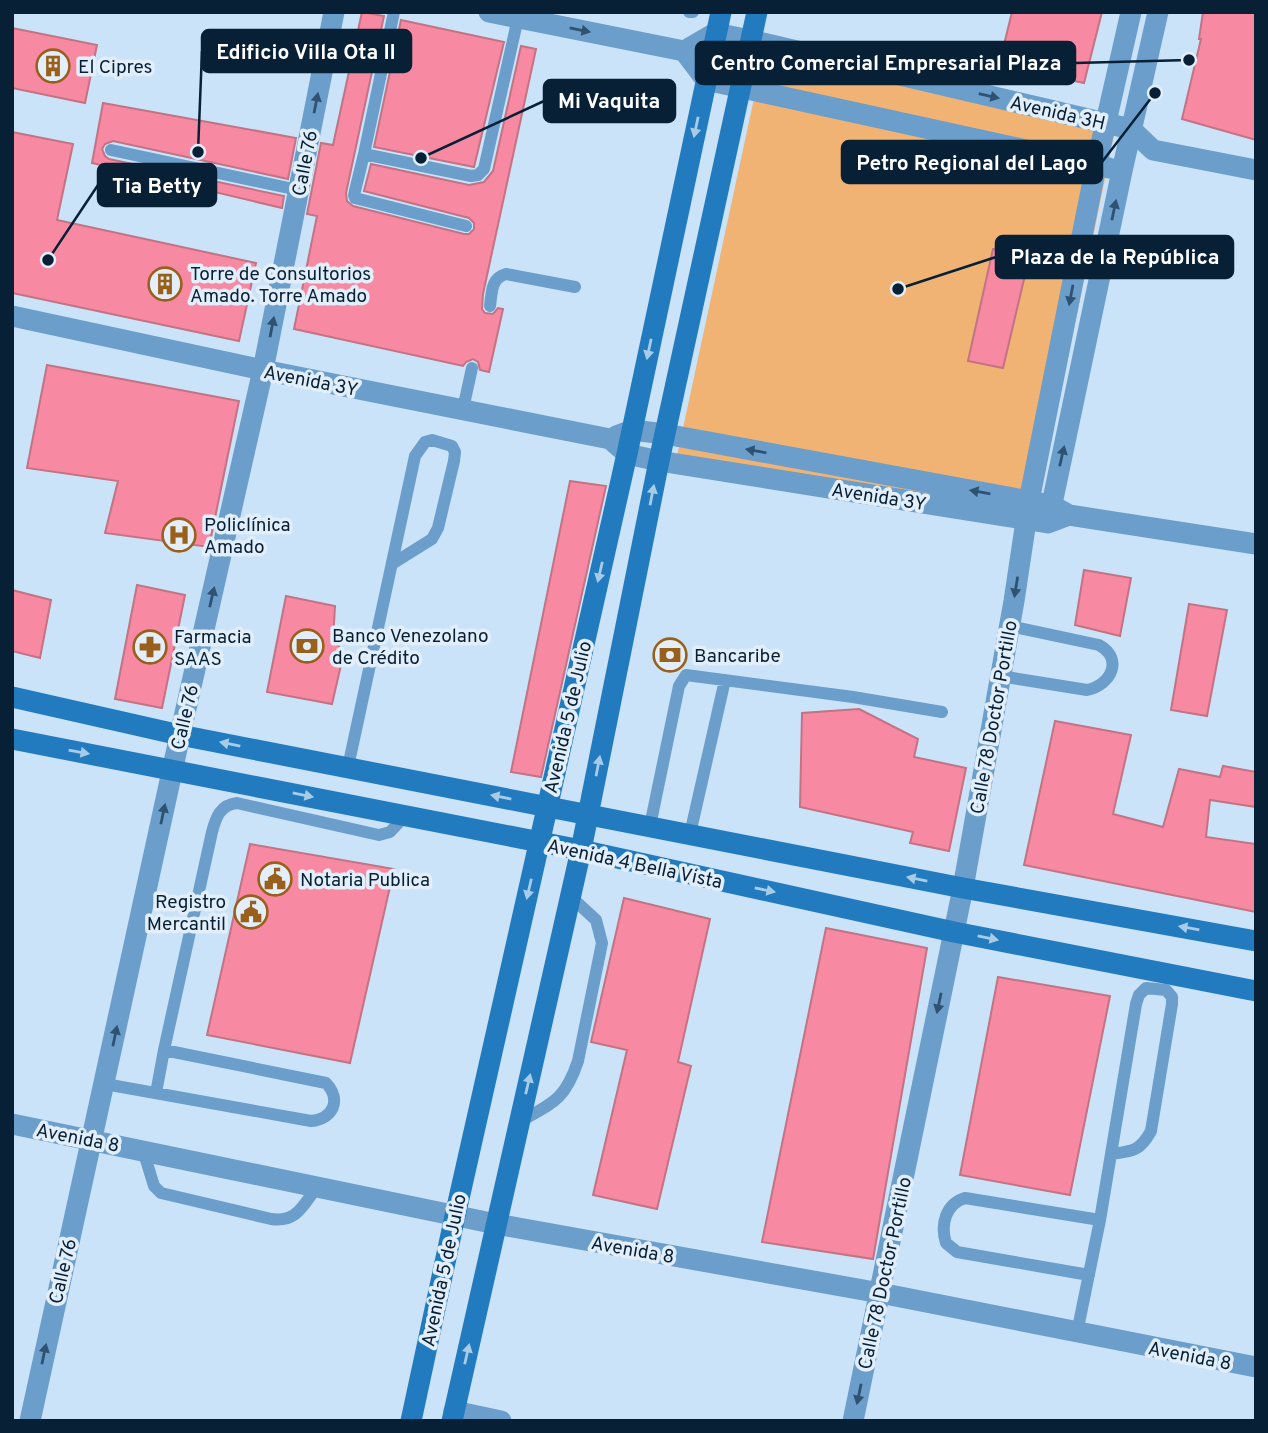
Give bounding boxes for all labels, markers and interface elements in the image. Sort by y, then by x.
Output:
one-way arrow [569,25,591,36]
callout: Edificio Villa Ota II [202,30,411,72]
text: Edificio Villa Ota II [216,40,396,67]
callout: Centro Comercial Empresarial Plaza [696,42,1075,84]
building icon: El Cipres [34,47,72,85]
text: Centro Comercial Empresarial Plaza [711,51,1061,78]
place label: El Cipres [78,56,152,80]
callout: Mi Vaquita [544,80,675,122]
text: Mi Vaquita [558,89,660,116]
one-way arrow [978,91,1000,102]
street label: Avenida 3H [1007,91,1108,137]
one-way arrow [310,92,321,114]
one-way arrow [690,116,701,138]
street label: Calle 76 [288,128,324,198]
callout: Petro Regional del Lago [842,141,1102,183]
text: Petro Regional del Lago [856,151,1088,178]
callout: Tia Betty [98,164,216,206]
text: Tia Betty [112,174,202,201]
one-way arrow [1109,199,1120,221]
callout: Plaza de la República [996,236,1233,278]
text: Plaza de la República [1011,245,1220,272]
place label: Torre de Consultorios Amado. Torre Amado [190,263,371,309]
building icon: Torre de Consultorios Amado. Torre Amado [146,265,184,303]
one-way arrow [1065,284,1076,306]
one-way arrow [267,316,278,338]
one-way arrow [643,338,654,360]
street label: Avenida 3Y [261,361,360,403]
one-way arrow [745,445,767,456]
one-way arrow [1057,445,1068,467]
street label: Avenida 3Y [830,479,928,517]
one-way arrow [647,484,658,506]
one-way arrow [969,486,991,497]
place label: Policlínica Amado [204,514,291,560]
hospital icon: Policlínica Amado [160,516,198,554]
one-way arrow [594,561,605,583]
one-way arrow [1010,576,1021,598]
one-way arrow [206,586,217,608]
street label: Calle 78 Doctor Portillo [966,619,1024,816]
place label: Banco Venezolano de Crédito [332,625,489,671]
place label: Farmacia SAAS [174,626,251,672]
bank icon: Banco Venezolano de Crédito [288,627,326,665]
pharmacy icon: Farmacia SAAS [131,628,169,666]
bank icon: Bancaribe [651,636,689,674]
street label: Avenida 5 de Julio [540,639,598,796]
place label: Bancaribe [694,645,781,669]
street label: Calle 76 [167,682,205,753]
one-way arrow [219,739,241,750]
one-way arrow [68,747,90,758]
one-way arrow [592,755,603,777]
one-way arrow [292,789,314,800]
one-way arrow [490,791,512,802]
one-way arrow [157,803,168,825]
street label: Avenida 4 Bella Vista [545,835,724,895]
public building icon: Notaria Publica [256,860,294,898]
place label: Notaria Publica [300,869,430,893]
one-way arrow [906,873,928,884]
one-way arrow [523,878,534,900]
one-way arrow [754,885,776,896]
place label: Registro Mercantil [147,891,226,937]
public building icon: Registro Mercantil [232,893,270,931]
one-way arrow [1178,923,1200,934]
one-way arrow [977,933,999,944]
one-way arrow [934,992,945,1014]
one-way arrow [110,1025,121,1047]
one-way arrow [522,1073,533,1095]
street label: Avenida 8 [34,1119,121,1159]
street label: Calle 78 Doctor Portillo [854,1175,918,1372]
street label: Avenida 5 de Julio [417,1192,473,1349]
street label: Avenida 8 [589,1232,676,1270]
street label: Calle 76 [45,1236,83,1307]
street label: Avenida 8 [1146,1337,1233,1377]
one-way arrow [39,1343,50,1365]
one-way arrow [462,1343,473,1365]
one-way arrow [853,1383,864,1405]

